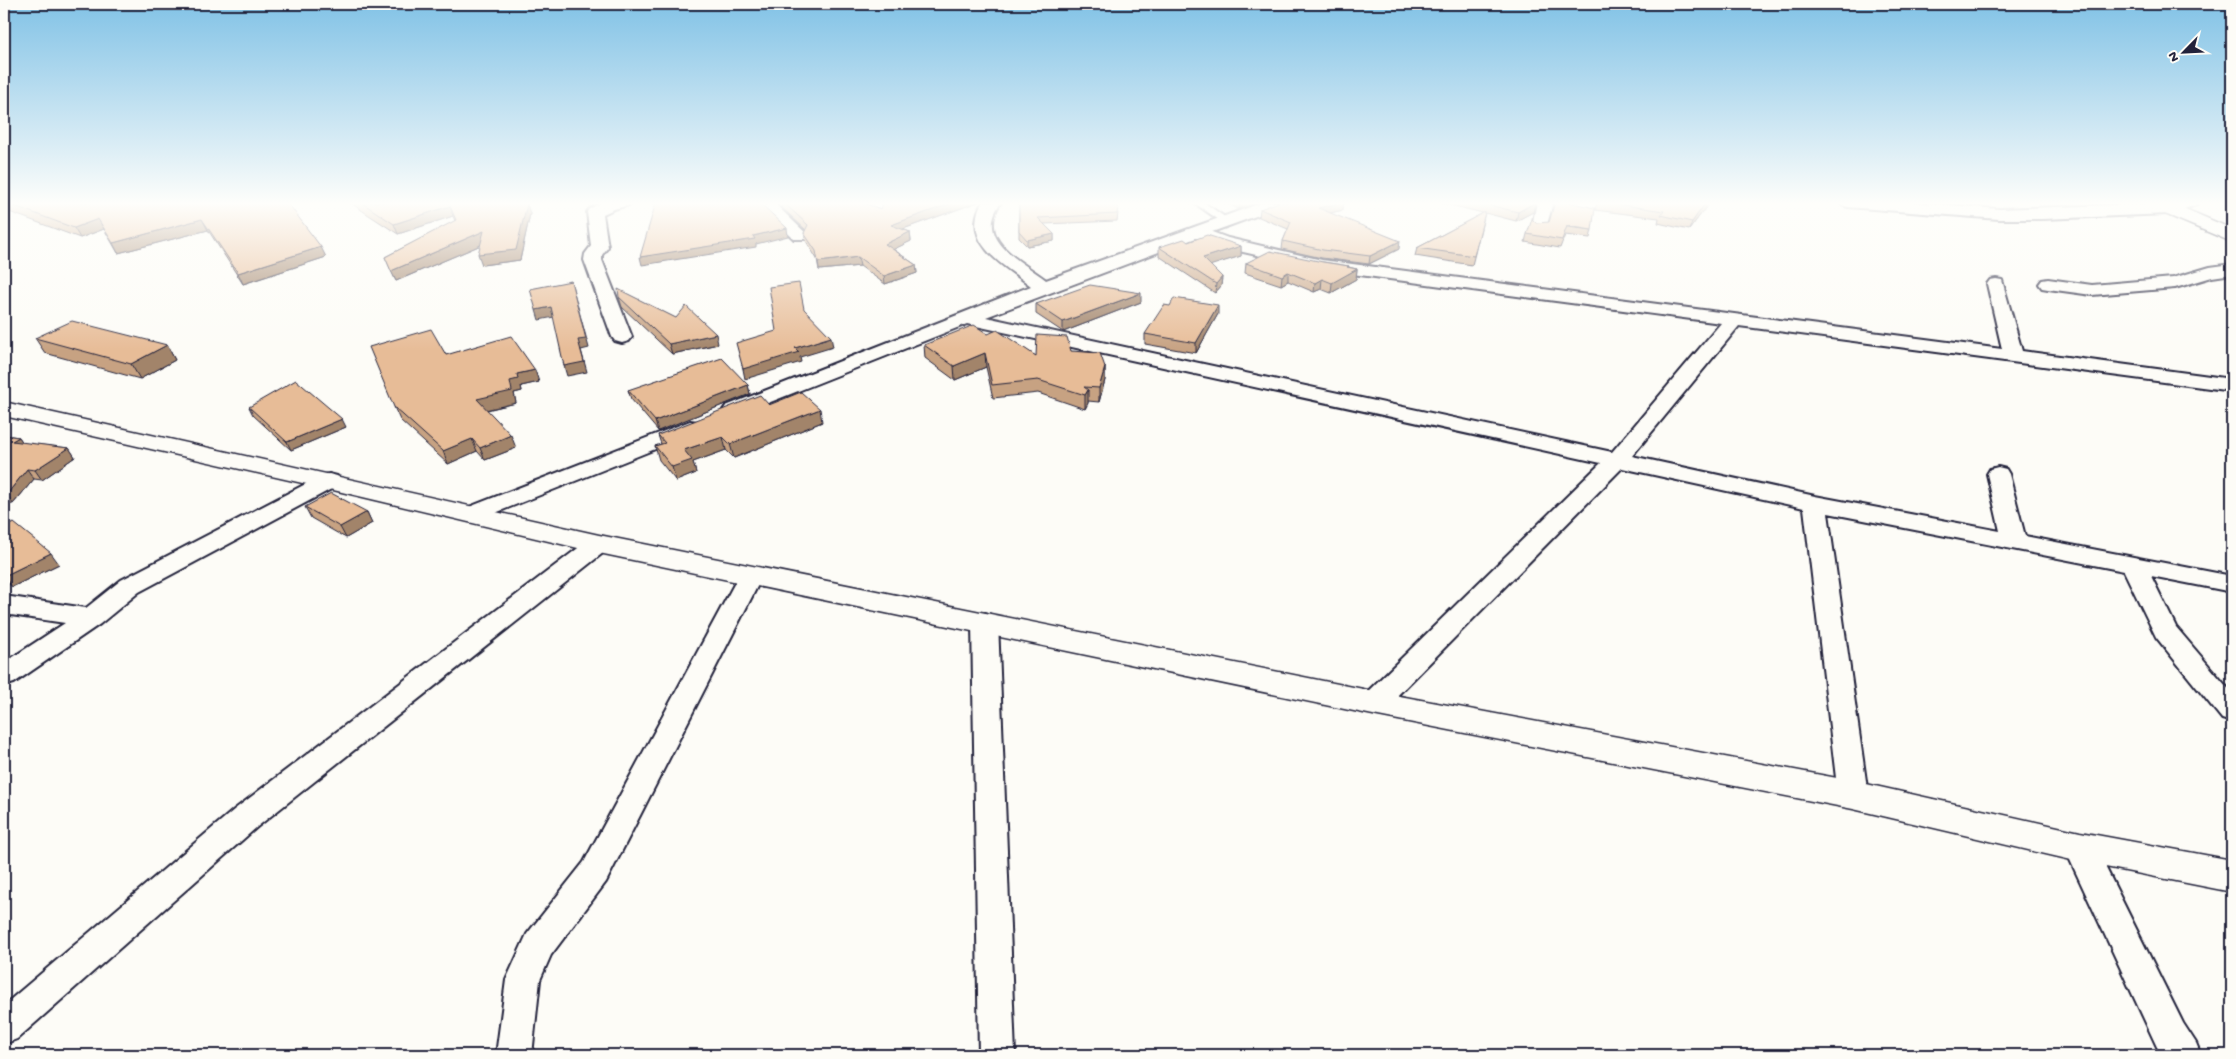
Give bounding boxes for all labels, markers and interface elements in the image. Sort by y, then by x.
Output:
north arrow [2158,28,2208,78]
text: N [2165,49,2184,64]

